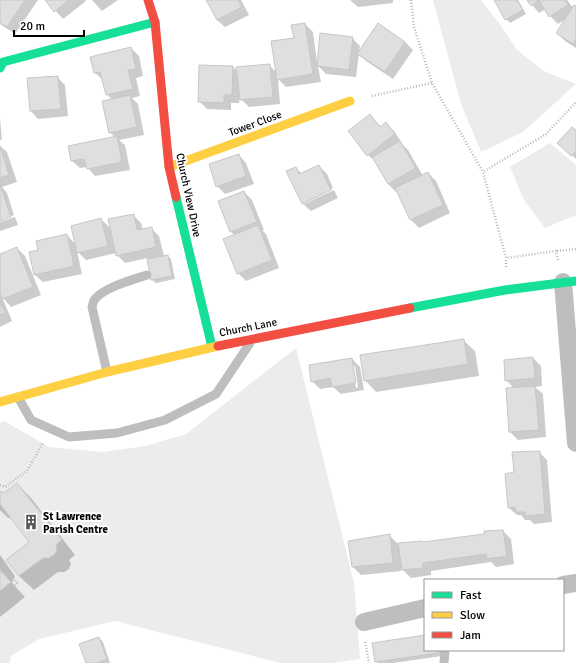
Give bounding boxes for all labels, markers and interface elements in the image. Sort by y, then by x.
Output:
scale bar [14,12,84,38]
text: 20 m [20,19,45,34]
street label: Tower Close [227,108,284,139]
street label: Church View Drive [173,152,204,238]
street label: Church Lane [218,316,278,339]
place label: St Lawrence Parish Centre [43,510,108,536]
building icon: St Lawrence Parish Centre [22,513,40,531]
legend [424,579,564,651]
text: Fast [460,588,481,603]
text: Slow [460,608,485,623]
text: Jam [460,628,481,643]

